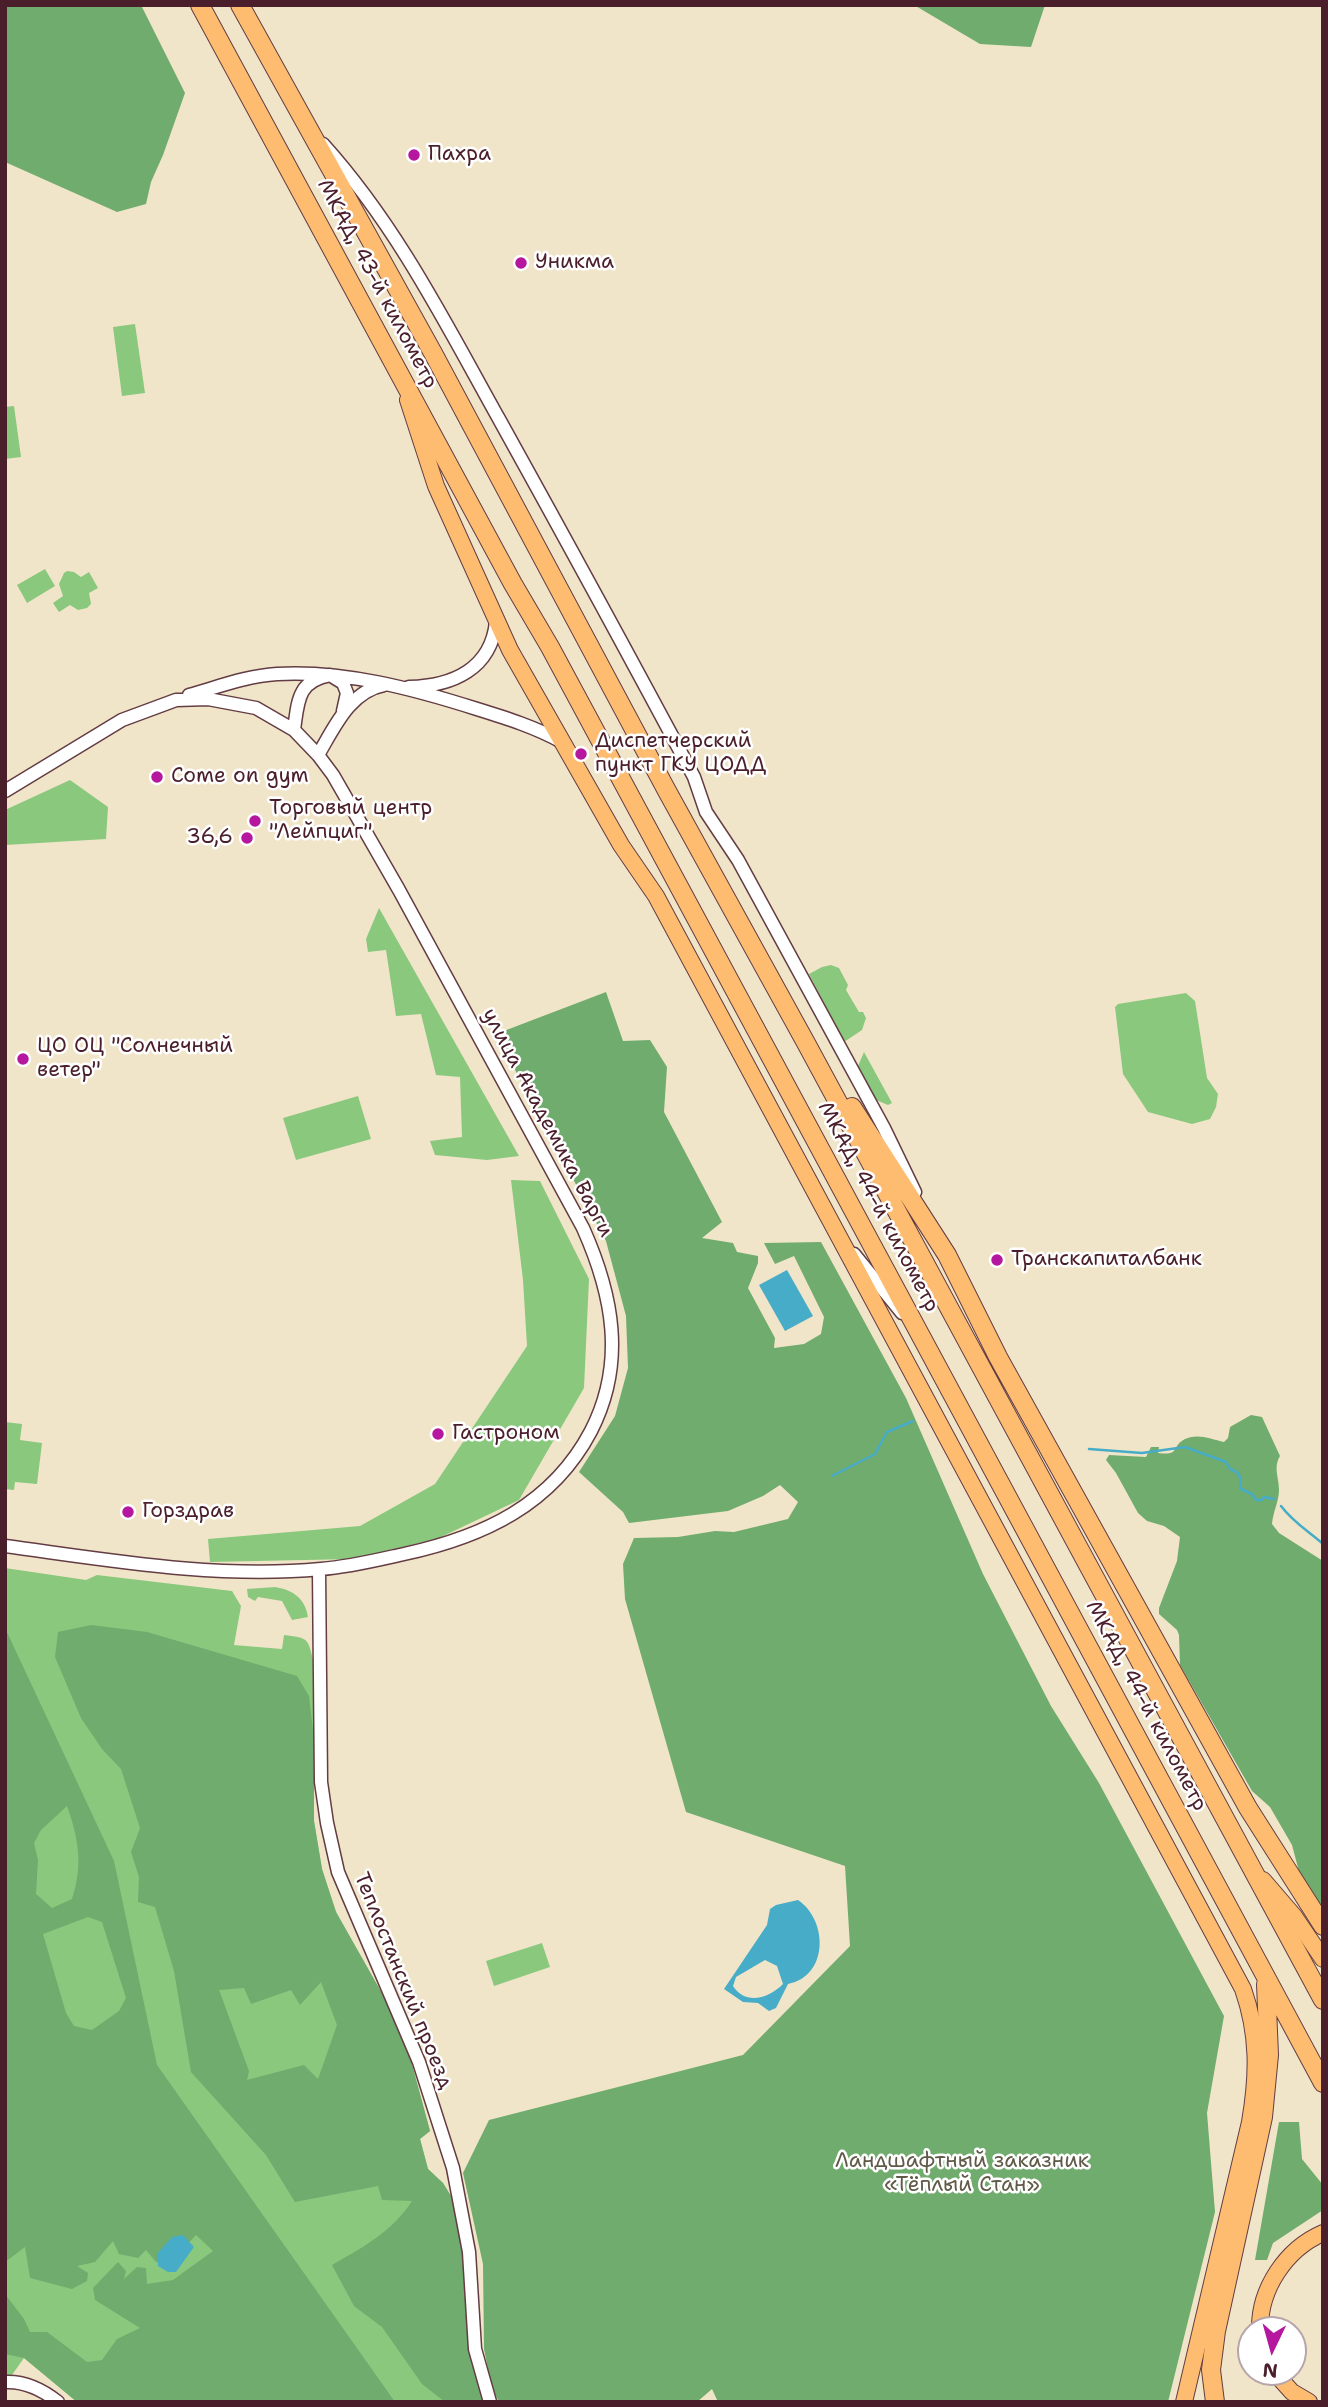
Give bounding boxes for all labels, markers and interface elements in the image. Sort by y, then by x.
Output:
place label: Пахра [428,142,491,168]
marker: Пахра [406,147,422,163]
street label: МКАД, 43-й километр [311,175,443,393]
place label: Уникма [535,250,614,276]
marker: Уникма [513,255,529,271]
place label: Диспетчерский пункт ГКУ ЦОДД [595,729,766,779]
marker: Диспетчерский пункт ГКУ ЦОДД [573,746,589,762]
place label: Come on gym [171,764,309,790]
marker: Come on gym [149,769,165,785]
place label: Торговый центр "Лейпциг" [269,796,432,846]
marker: Торговый центр "Лейпциг" [247,813,263,829]
place label: 36,6 [186,825,233,851]
marker: 36,6 [239,830,255,846]
street label: улица Академика Варги [476,1004,618,1242]
place label: ЦО ОЦ "Солнечный ветер" [37,1034,233,1084]
marker: ЦО ОЦ "Солнечный ветер" [15,1051,31,1067]
street label: МКАД, 44-й километр [812,1098,944,1316]
place label: Транскапиталбанк [1011,1247,1202,1273]
marker: Транскапиталбанк [989,1252,1005,1268]
place label: Гастроном [452,1421,560,1447]
marker: Гастроном [430,1426,446,1442]
place label: Горздрав [142,1499,234,1525]
marker: Горздрав [120,1504,136,1520]
street label: МКАД, 44-й километр [1080,1597,1212,1815]
street label: Теплостанский проезд [348,1869,458,2093]
park label: Ландшафтный заказник «Тёплый Стан» [835,2149,1089,2199]
north arrow [1237,2316,1307,2386]
text: N [1262,2357,1279,2384]

